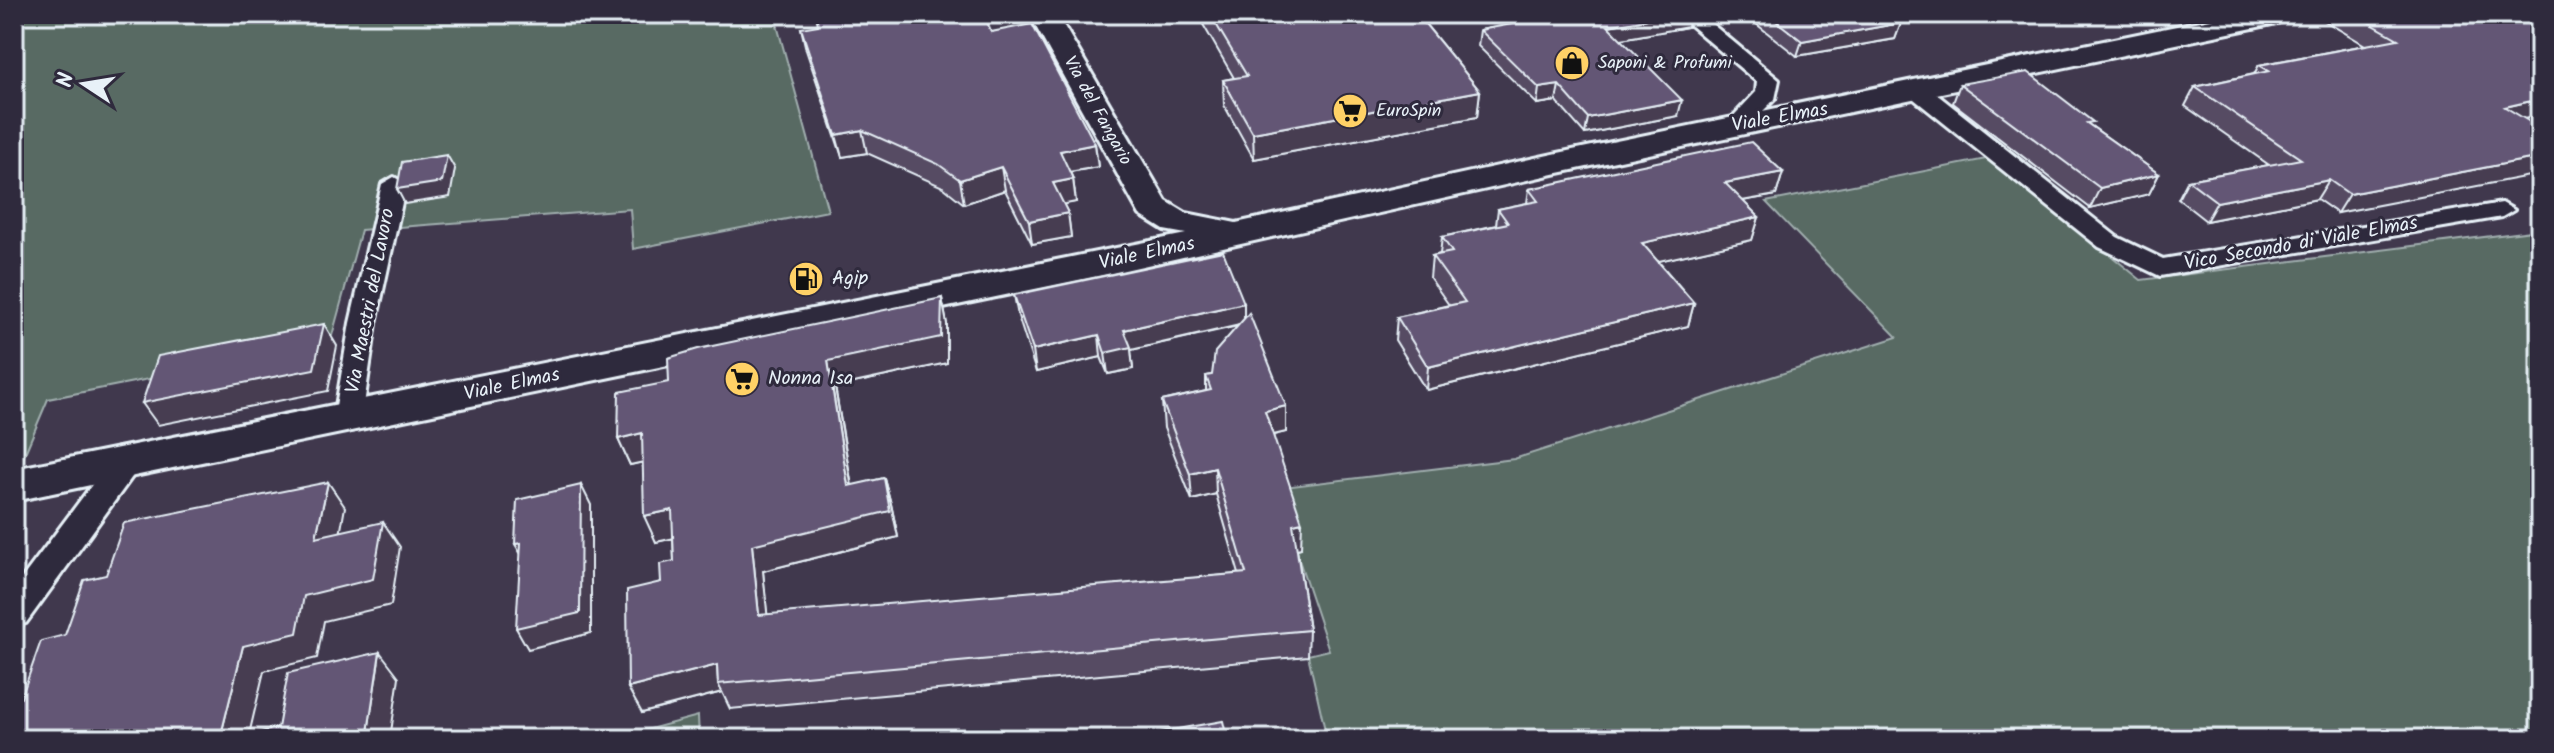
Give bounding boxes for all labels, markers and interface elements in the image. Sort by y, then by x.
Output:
north arrow [44,44,124,124]
shop icon: Saponi & Profumi [1553,44,1591,82]
place label: Saponi & Profumi [1598,49,1732,78]
street label: Via del Fangario [1055,51,1139,171]
text: N [48,70,85,91]
supermarket icon: EuroSpin [1331,92,1369,130]
street label: Viale Elmas [1729,94,1831,142]
place label: EuroSpin [1376,97,1441,126]
street label: Via Maestri del Lavoro [337,206,405,396]
street label: Vico Secondo di Viale Elmas [2182,208,2421,280]
street label: Viale Elmas [1096,228,1198,280]
fuel station icon: Agip [787,260,825,298]
place label: Agip [832,263,868,295]
street label: Viale Elmas [461,359,563,411]
supermarket icon: Nonna Isa [723,360,761,398]
place label: Nonna Isa [768,363,853,395]

